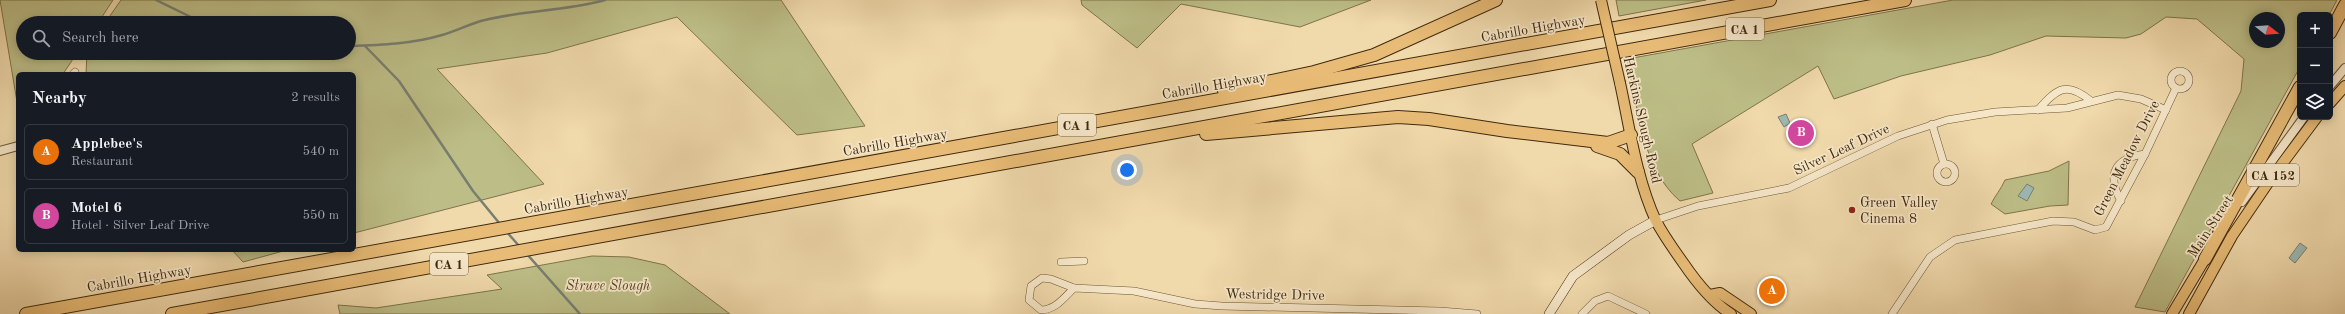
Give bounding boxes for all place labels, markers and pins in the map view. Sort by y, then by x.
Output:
pin: B [1788,118,1814,148]
place label: Green Valley Cinema 8 [1860,196,1939,226]
marker: Green Valley Cinema 8 [1847,205,1857,215]
pin: A [1759,276,1785,306]

